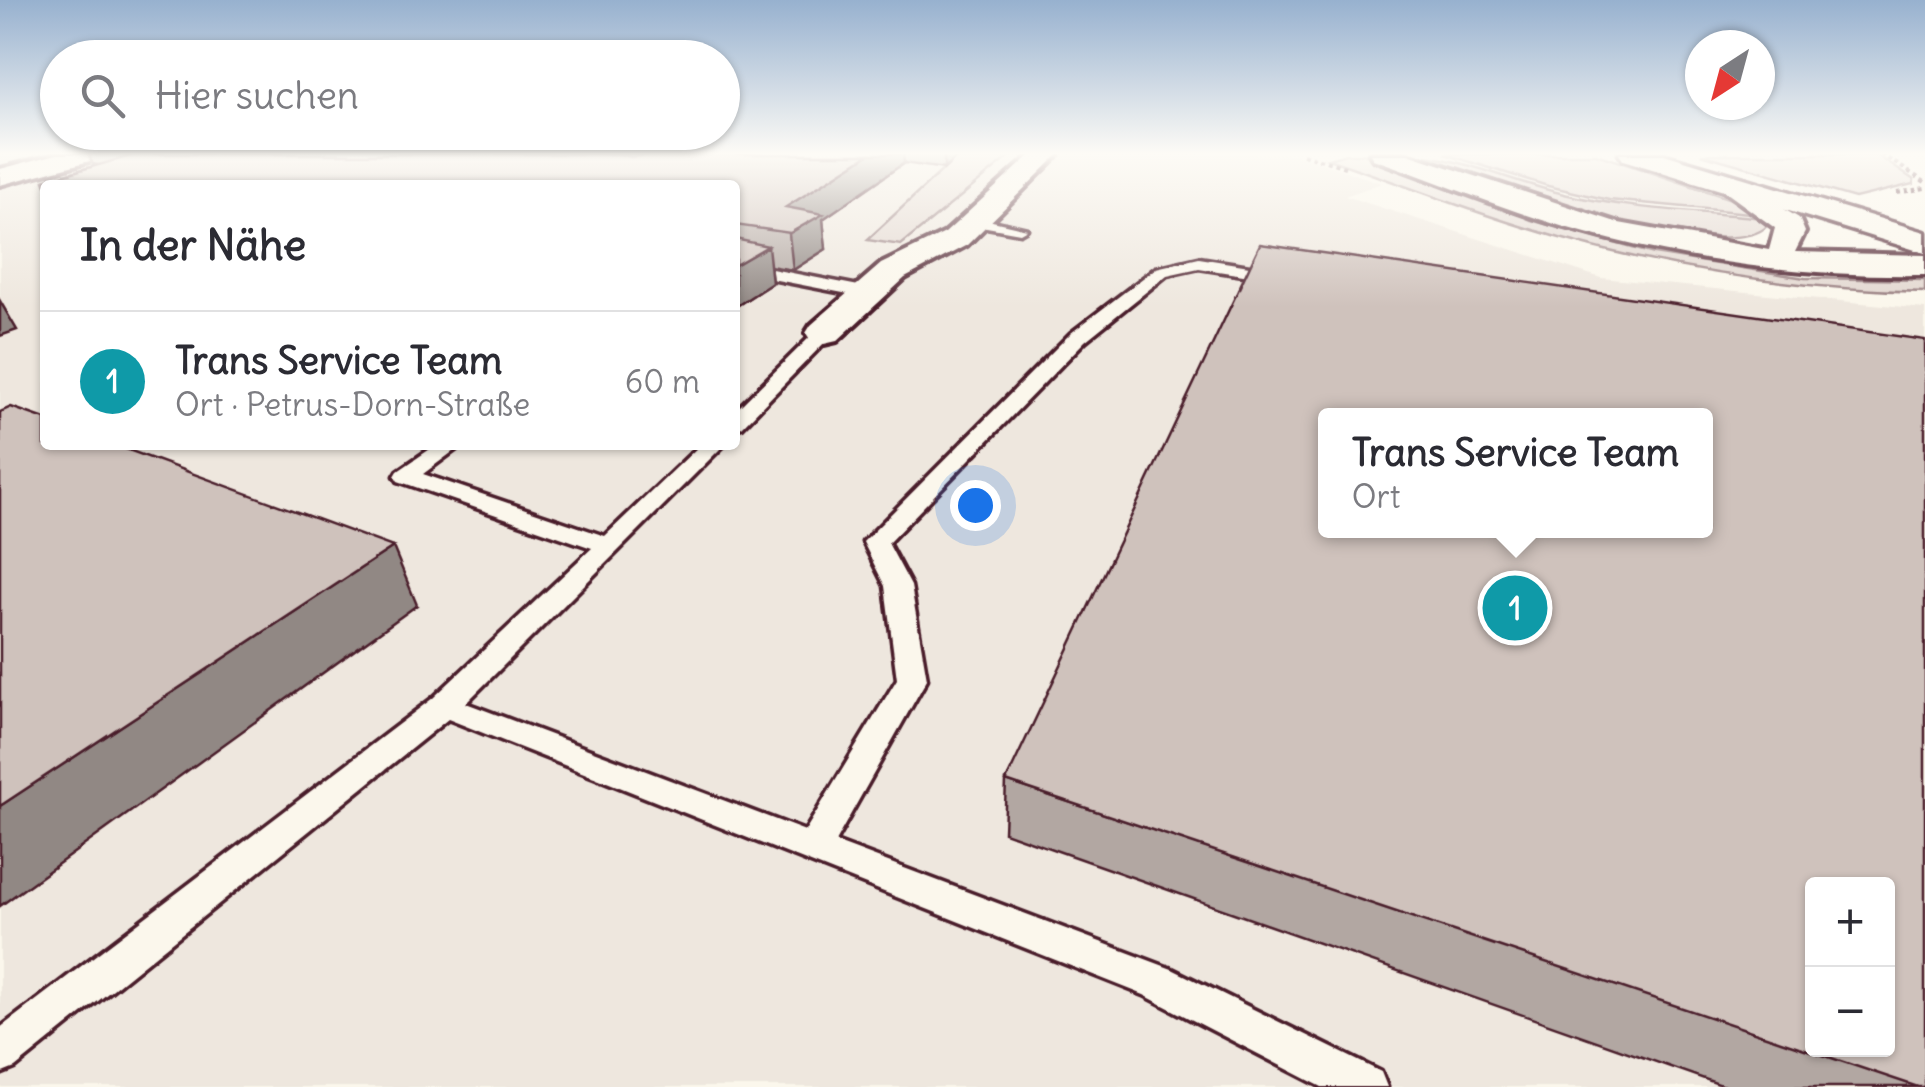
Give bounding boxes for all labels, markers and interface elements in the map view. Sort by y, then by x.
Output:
north arrow [1685,30,1775,120]
search box [40,40,740,150]
icon: search [75,68,130,123]
text: Hier suchen [155,72,359,119]
text: In der Nähe [80,219,306,271]
text: Trans Service Team [175,337,502,384]
text: 1 [106,361,119,402]
text: 60 m [625,361,700,402]
text: Ort · Petrus-Dorn-Straße [175,384,530,425]
popup [1318,408,1713,538]
text: Trans Service Team [1352,429,1679,476]
text: Ort [1352,476,1400,517]
your location [950,480,1001,531]
pin: 1 [1482,570,1548,646]
map controls [1805,877,1895,1057]
button: + [1805,877,1895,967]
button: − [1805,967,1895,1057]

